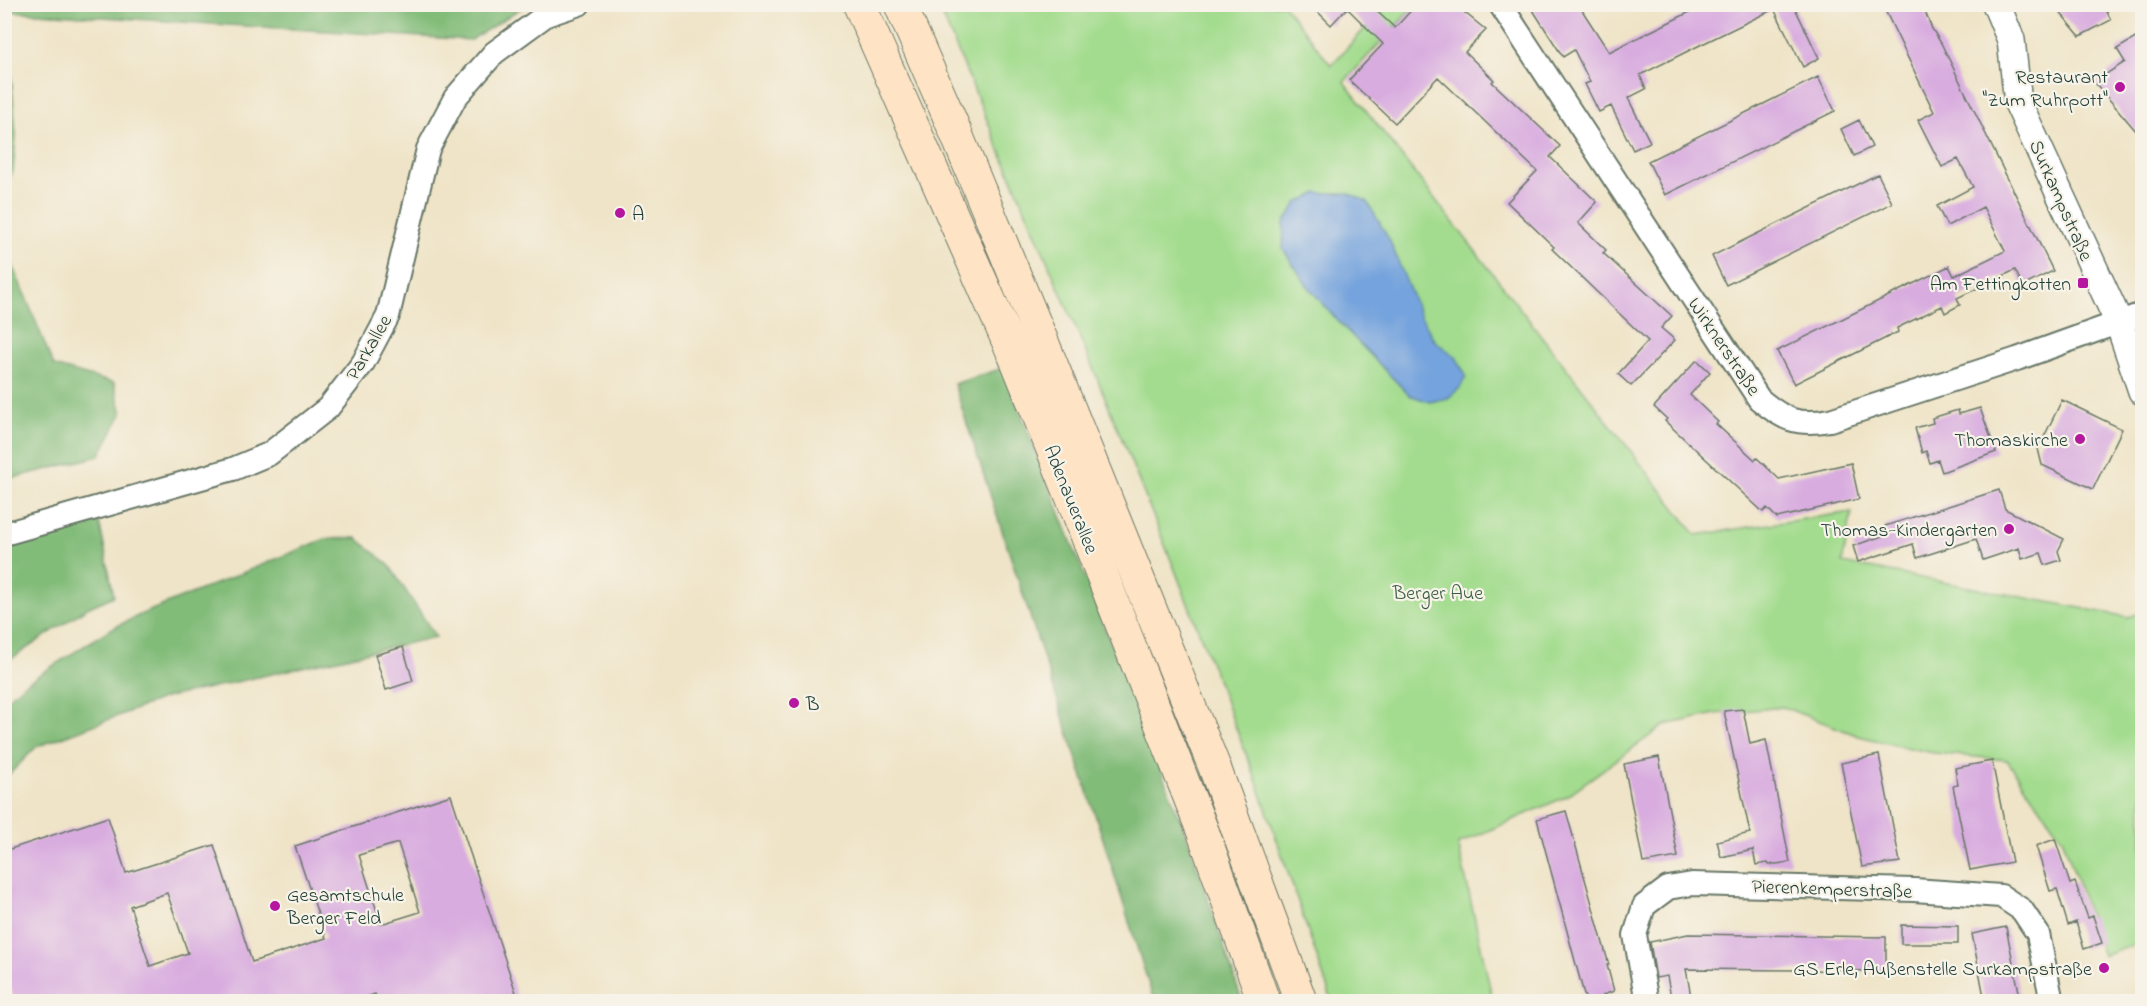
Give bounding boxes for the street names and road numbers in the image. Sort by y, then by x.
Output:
street label: Surkampstraße [2020,136,2099,266]
street label: Wirknerstraße [1679,292,1767,403]
street label: Parkallee [340,310,401,387]
street label: Adenauerallee [1035,441,1105,559]
street label: Pierenkemperstraße [1751,873,1913,908]

